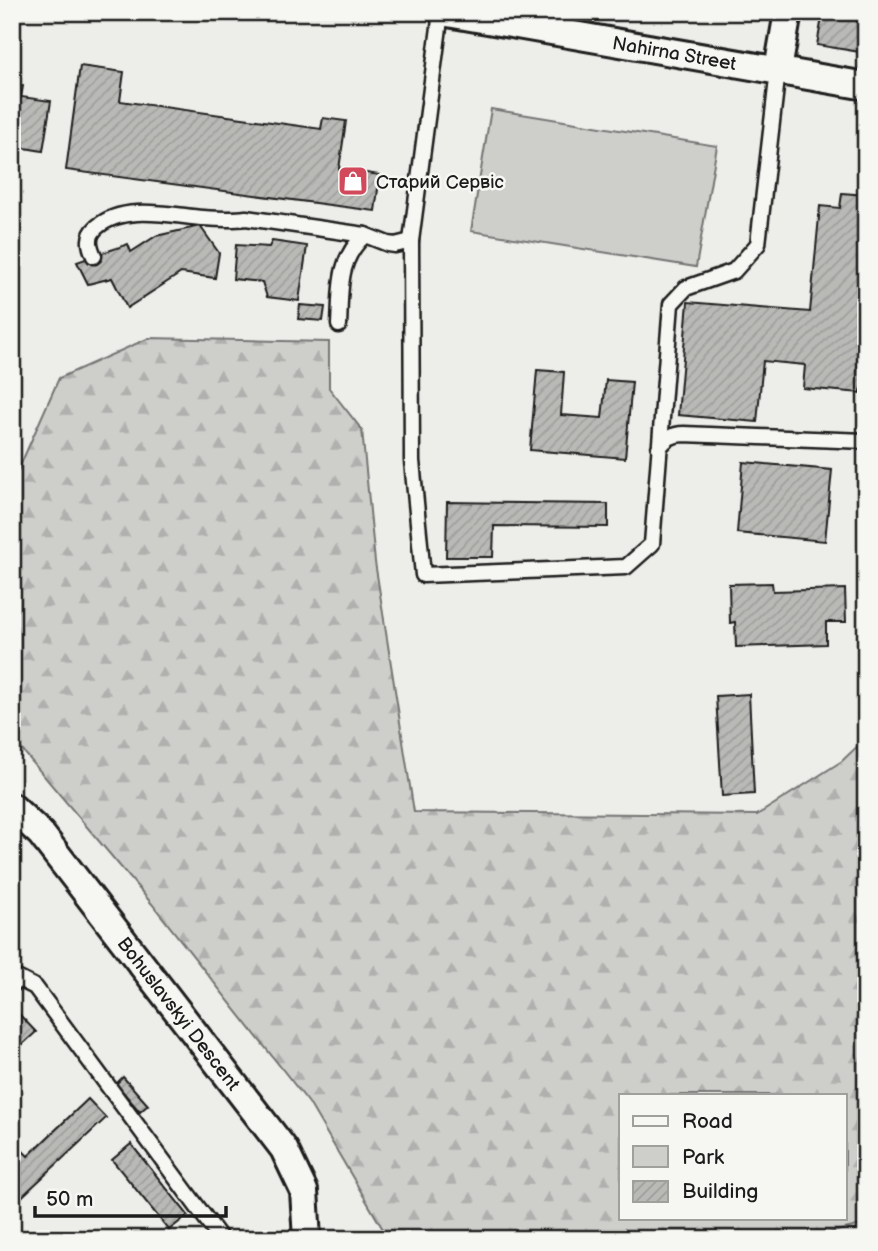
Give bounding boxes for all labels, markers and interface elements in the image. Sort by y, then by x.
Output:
street label: Nahirna Street [610,32,738,76]
shop icon: Старий Сервіс [336,164,370,198]
place label: Старий Сервіс [376,171,505,194]
street label: Bohuslavskyi Descent [112,933,245,1096]
legend [619,1094,846,1220]
text: Road [682,1109,733,1134]
text: Park [682,1145,725,1170]
scale bar [35,1174,226,1218]
text: Building [682,1179,758,1204]
text: 50 m [46,1187,93,1212]

